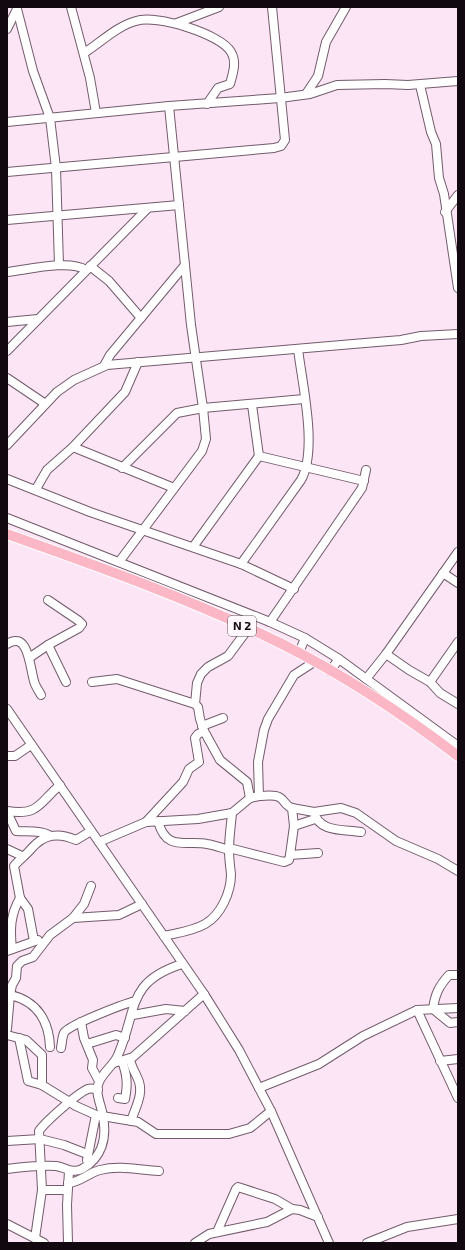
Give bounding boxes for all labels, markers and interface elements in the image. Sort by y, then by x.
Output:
road number: N 2 [228,616,256,636]

